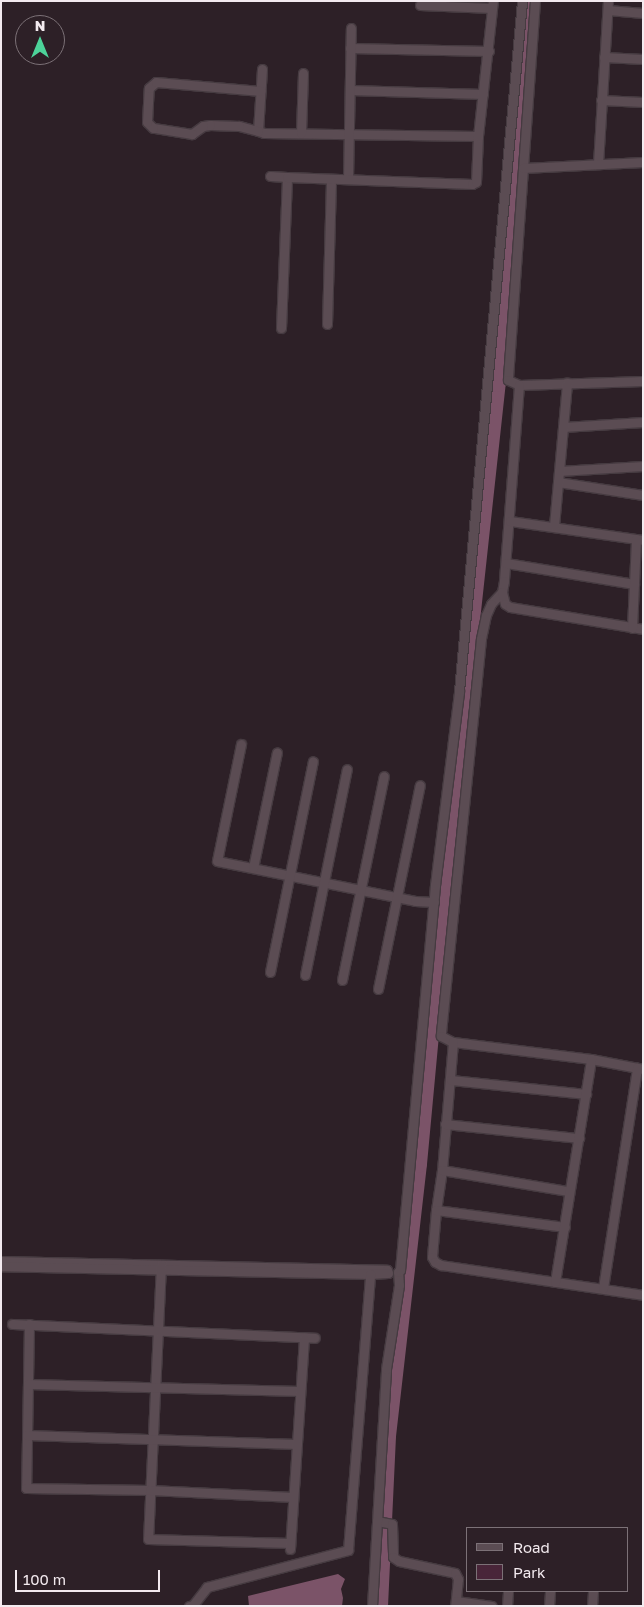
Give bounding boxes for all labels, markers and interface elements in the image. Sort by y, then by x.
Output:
north arrow [15,15,65,65]
text: N [35,17,45,34]
legend [467,1527,629,1592]
text: Road [513,1538,550,1556]
scale bar [18,1560,162,1592]
text: Park [513,1563,545,1581]
text: 100 m [23,1570,66,1588]

